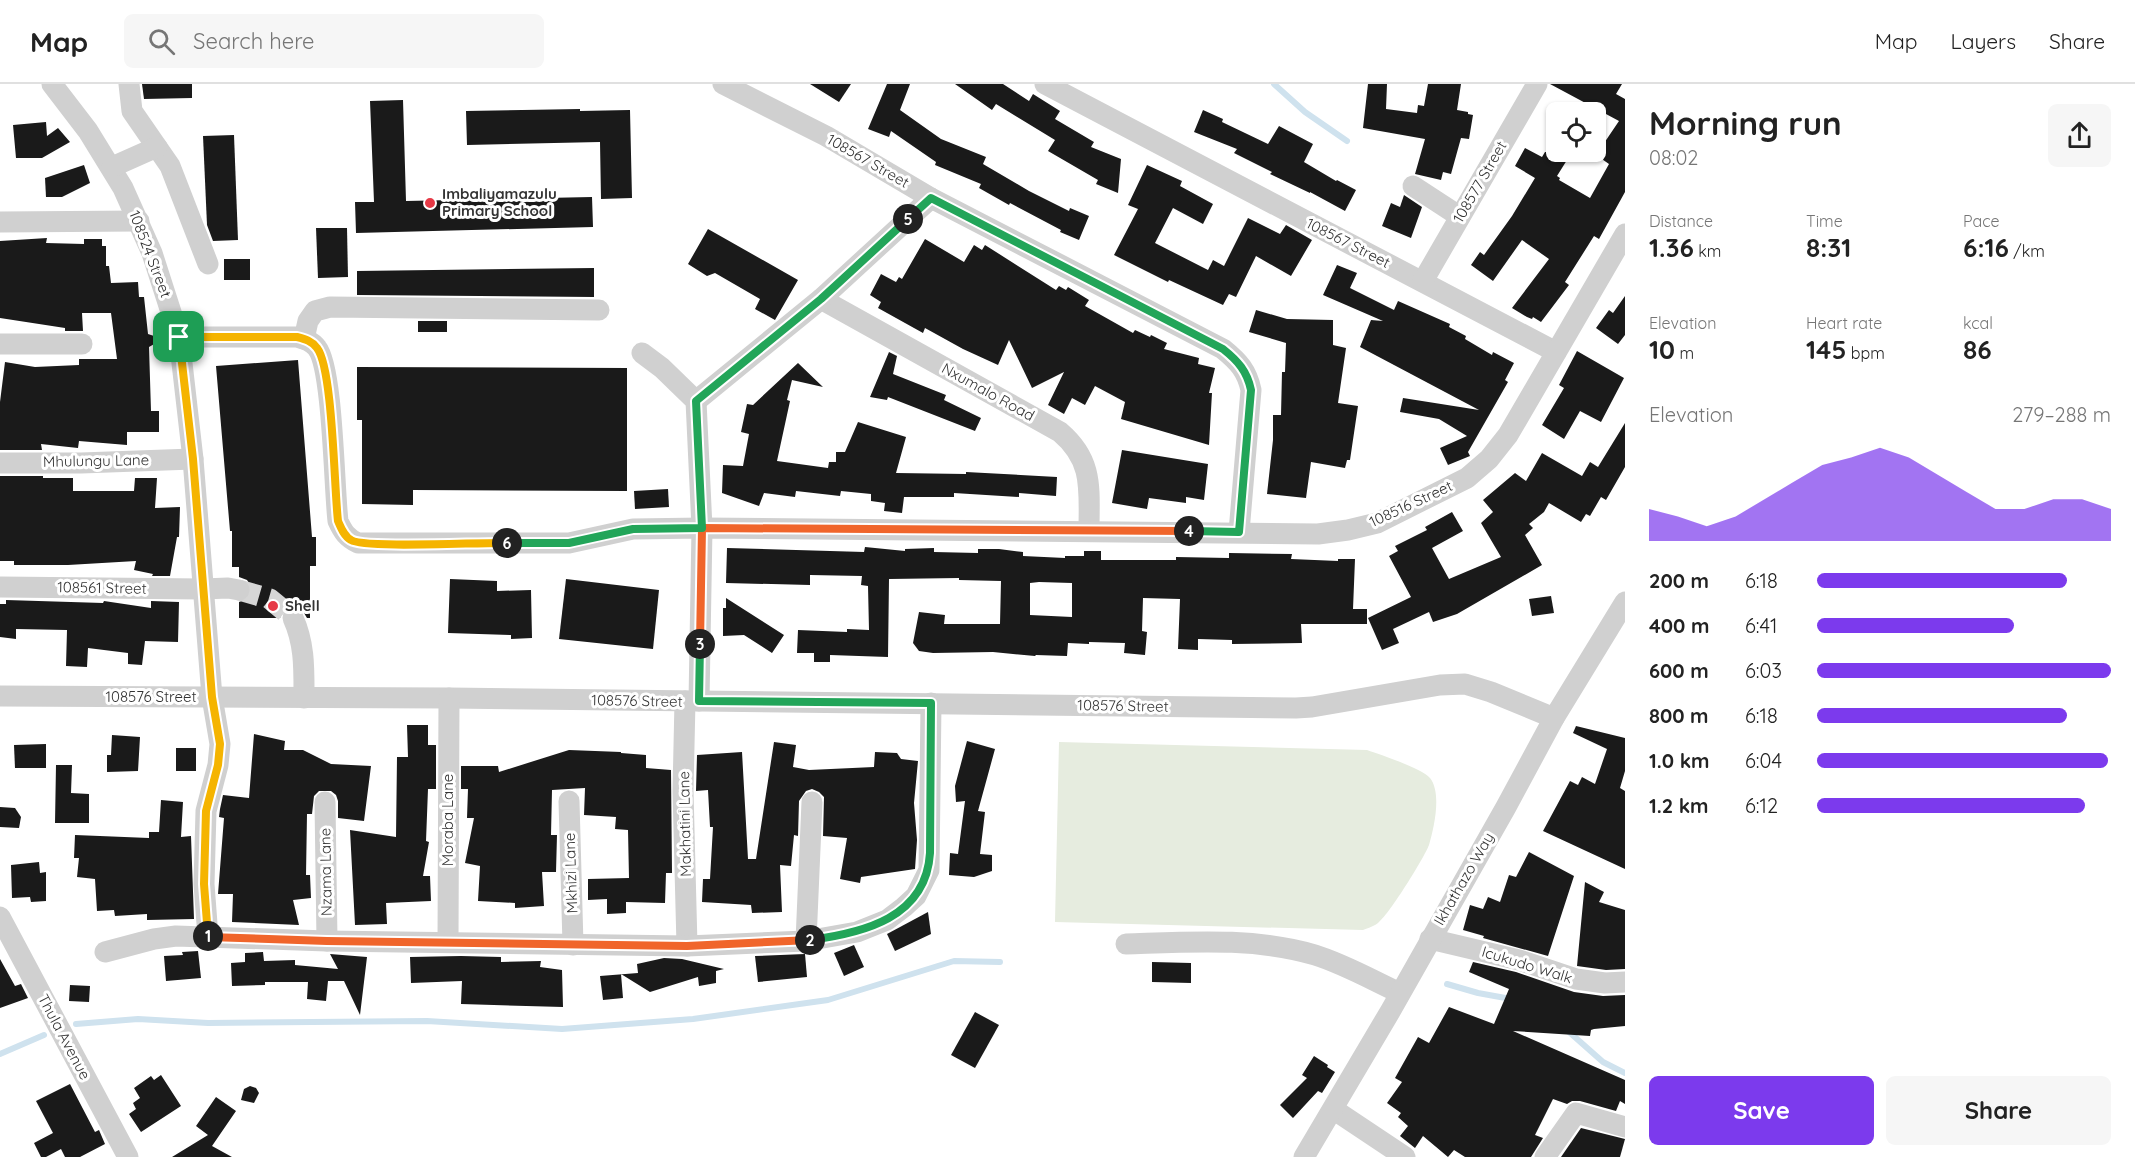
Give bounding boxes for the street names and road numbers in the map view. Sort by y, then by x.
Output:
street label: 108567 Street [824,129,913,192]
street label: 108577 Street [1449,137,1511,226]
street label: 108524 Street [125,208,176,300]
street label: 108567 Street [1303,213,1393,272]
street label: Nxumalo Road [939,358,1038,425]
street label: Mhulungu Lane [43,450,149,471]
street label: 108516 Street [1366,476,1455,531]
street label: 108561 Street [57,577,147,598]
street label: 108576 Street [105,687,197,706]
street label: 108576 Street [591,690,683,711]
street label: 108576 Street [1077,695,1169,716]
street label: Makhatini Lane [674,771,695,877]
street label: Moraba Lane [438,774,457,866]
street label: Nzama Lane [315,828,336,916]
street label: Ikhathazo Way [1429,829,1498,929]
street label: Mkhizi Lane [560,832,581,914]
street label: Icukudo Walk [1480,942,1575,987]
street label: Thula Avenue [34,991,95,1083]

